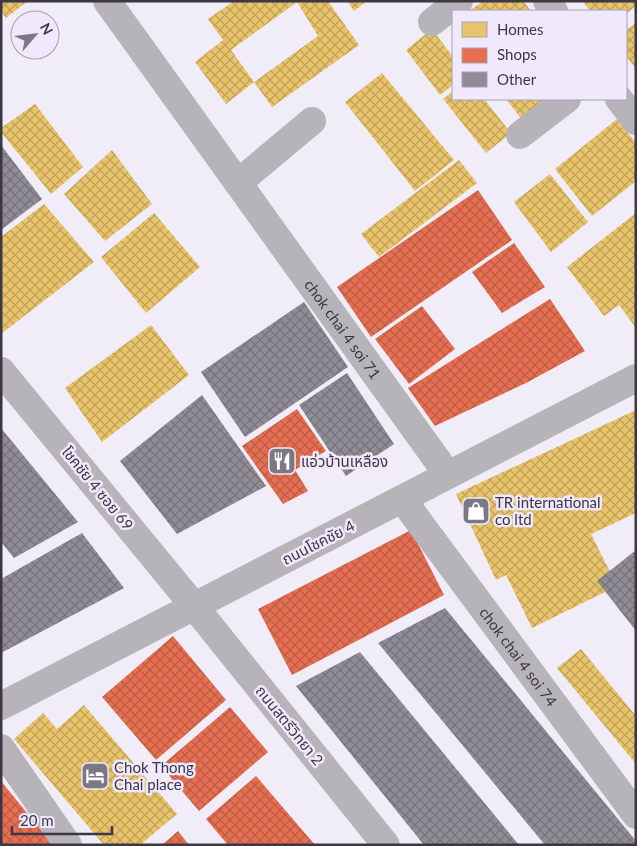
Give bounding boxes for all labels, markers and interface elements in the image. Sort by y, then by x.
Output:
north arrow [10,10,60,60]
legend [452,10,627,100]
text: N [37,20,57,37]
text: Homes [497,20,543,38]
text: Shops [497,45,537,63]
text: Other [497,70,537,88]
street label: chok chai 4 soi 71 [301,276,385,382]
street label: โชคชัย 4 ซอย 69 [59,442,137,534]
restaurant icon: แอ่วบ้านเหลือง [267,446,297,476]
place label: แอ่วบ้านเหลือง [301,452,388,470]
place label: TR international co ltd [495,493,601,528]
shop icon: TR international co ltd [461,496,491,526]
street label: ถนนโชคชัย 4 [279,516,358,568]
street label: chok chai 4 soi 74 [476,604,561,710]
street label: ถนนสตรีวิทยา 2 [253,682,327,768]
place label: Chok Thong Chai place [114,758,194,793]
hotel icon: Chok Thong Chai place [80,761,110,791]
scale bar [12,804,112,836]
text: 20 m [20,811,54,829]

